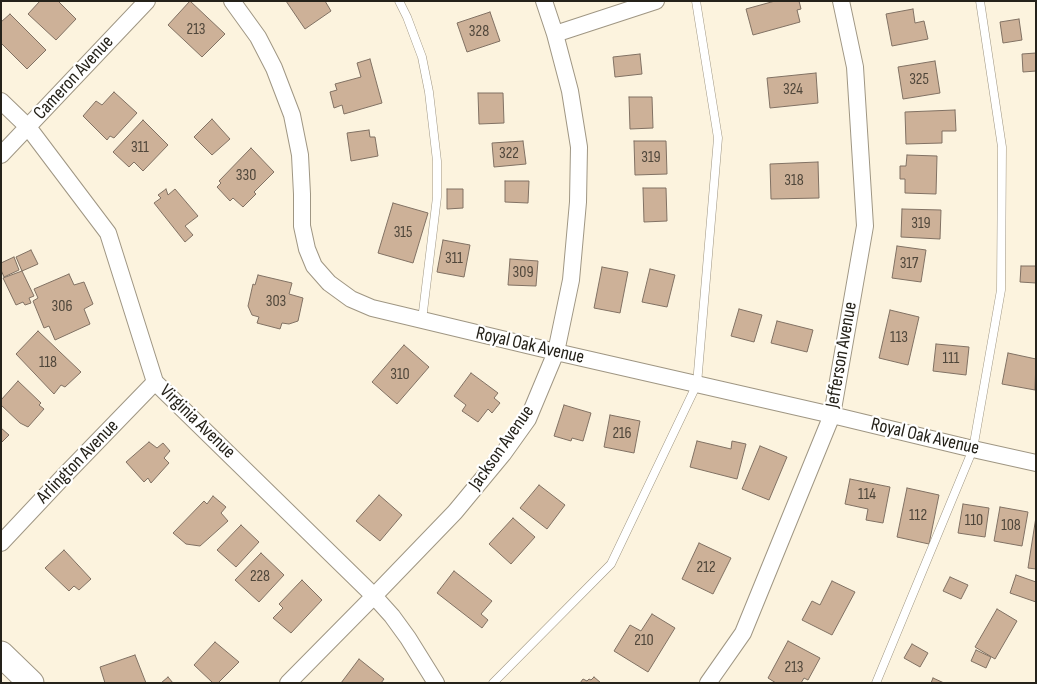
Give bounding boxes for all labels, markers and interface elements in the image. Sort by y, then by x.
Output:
house number: 213 [187,20,205,40]
house number: 328 [469,22,489,42]
street label: Cameron Avenue [29,31,119,125]
house number: 325 [909,70,929,90]
house number: 324 [783,80,803,100]
house number: 311 [131,138,149,158]
house number: 322 [499,144,519,164]
house number: 319 [641,148,661,168]
house number: 330 [236,166,256,186]
house number: 318 [784,171,804,191]
house number: 319 [911,214,931,234]
house number: 315 [394,223,412,243]
house number: 311 [445,249,463,269]
house number: 317 [900,254,918,274]
house number: 309 [513,263,533,283]
house number: 303 [266,292,286,312]
house number: 306 [52,297,72,317]
street label: Jefferson Avenue [821,300,863,410]
street label: Royal Oak Avenue [474,322,586,370]
house number: 113 [890,328,908,348]
house number: 111 [943,349,959,369]
house number: 118 [39,353,57,373]
house number: 310 [390,365,410,385]
street label: Virginia Avenue [154,380,240,464]
street label: Jackson Avenue [465,401,539,495]
street label: Royal Oak Avenue [869,413,981,461]
street label: Arlington Avenue [32,415,124,509]
house number: 216 [612,424,632,444]
house number: 114 [858,485,876,505]
house number: 112 [909,506,927,526]
house number: 110 [965,511,983,531]
house number: 108 [1001,516,1021,536]
house number: 212 [696,558,716,578]
house number: 228 [250,567,270,587]
house number: 210 [634,631,654,651]
house number: 213 [785,658,803,678]

